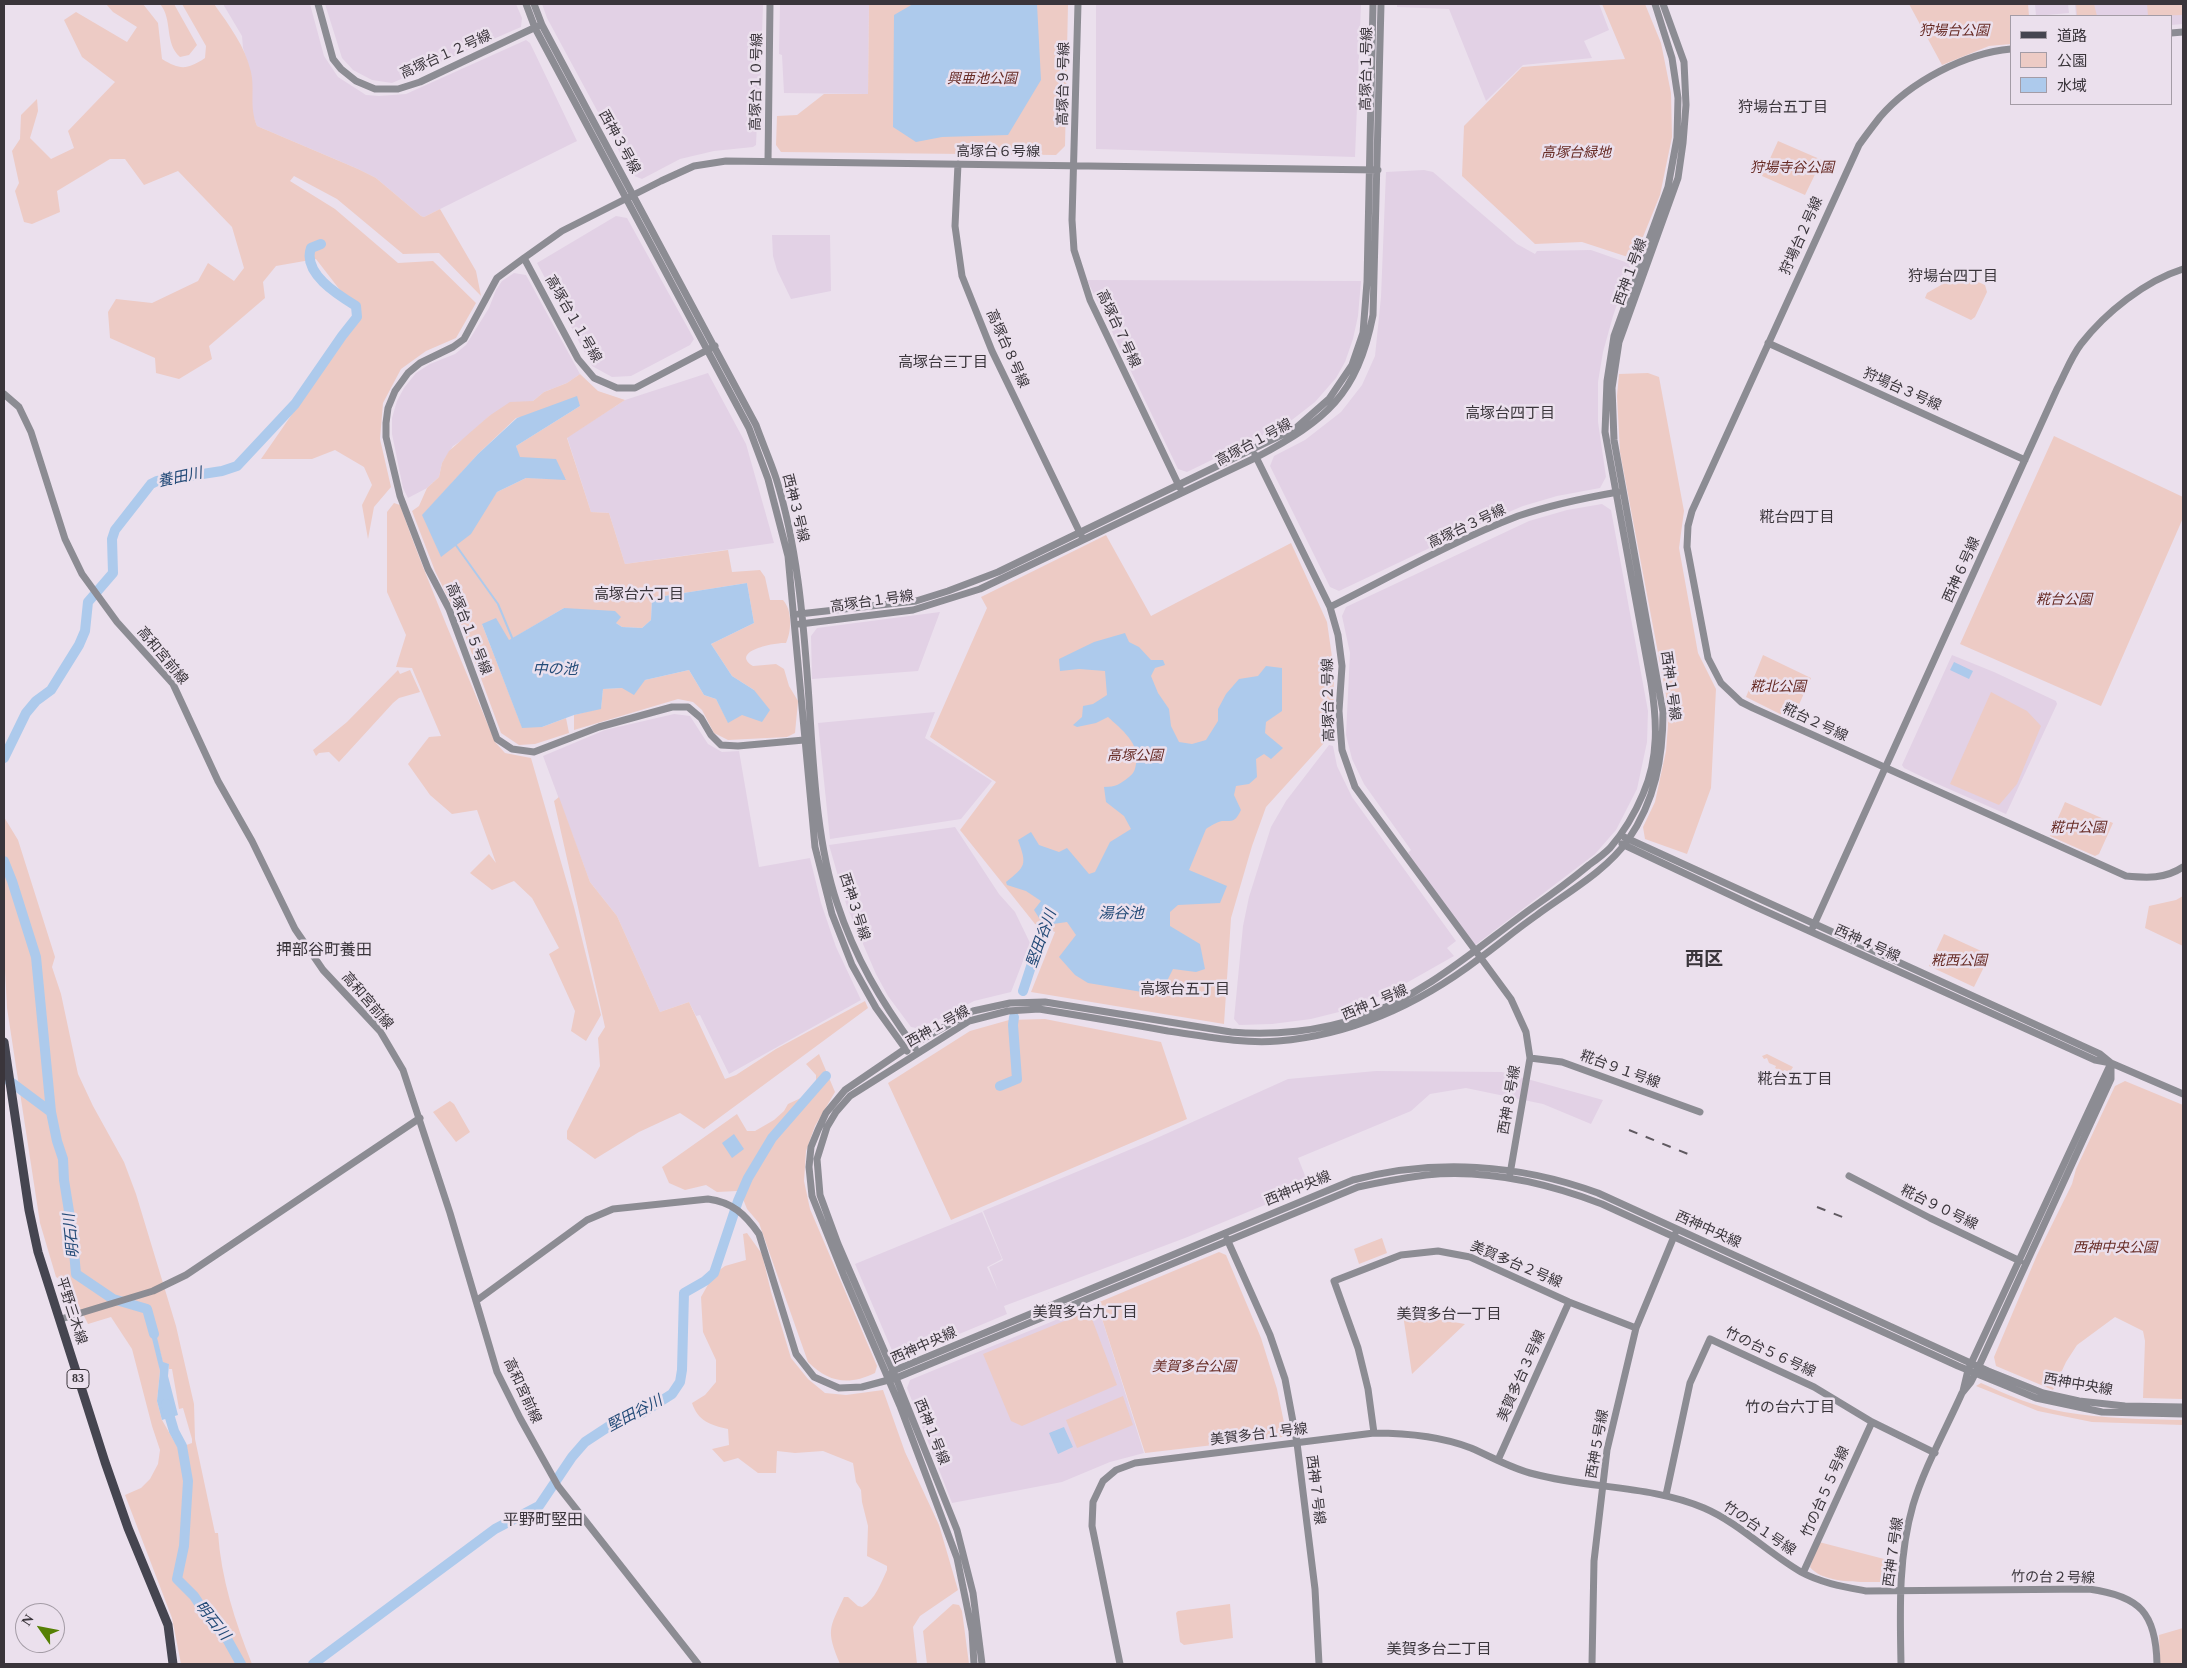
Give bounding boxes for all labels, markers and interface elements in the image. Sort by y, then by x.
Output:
legend [2010,15,2172,105]
park label: 狩場台公園 [1919,23,1989,39]
street label: 高塚台１２号線 [398,27,494,83]
street label: 高塚台１号線 [1358,27,1376,111]
text: 道路 [2057,28,2087,44]
street label: 高塚台１０号線 [748,33,766,131]
street label: 高塚台９号線 [1055,42,1073,126]
text: 公園 [2057,53,2087,69]
park label: 興亜池公園 [947,71,1017,87]
text: 水域 [2057,78,2087,94]
district label: 狩場台五丁目 [1738,99,1828,117]
street label: 西神３号線 [595,107,643,177]
street label: 高塚台６号線 [956,144,1040,160]
park label: 高塚台緑地 [1541,145,1611,161]
park label: 狩場寺谷公園 [1750,160,1834,176]
street label: 狩場台２号線 [1777,194,1827,278]
street label: 西神１号線 [1611,236,1651,308]
district label: 狩場台四丁目 [1908,268,1998,286]
street label: 高塚台１１号線 [541,272,605,366]
street label: 高塚台７号線 [1093,287,1143,371]
street label: 高塚台８号線 [982,307,1032,391]
district label: 高塚台三丁目 [898,354,988,372]
street label: 狩場台３号線 [1860,365,1944,415]
district label: 高塚台四丁目 [1465,405,1555,423]
street label: 高塚台１号線 [1213,416,1295,470]
water label: 養田川 [156,465,204,491]
street label: 西神３号線 [778,472,812,544]
street label: 高塚台３号線 [1425,502,1509,552]
district label: 糀台四丁目 [1760,509,1834,527]
street label: 西神６号線 [1940,535,1984,605]
street label: 高塚台１５号線 [442,580,494,678]
district label: 高塚台六丁目 [594,586,684,604]
street label: 高塚台１号線 [829,588,915,616]
park label: 糀台公園 [2036,592,2092,608]
street label: 高和宮前線 [133,624,191,688]
street label: 西神１号線 [1657,650,1683,722]
street label: 高塚台２号線 [1320,658,1338,742]
water label: 中の池 [533,661,577,679]
park label: 糀北公園 [1750,679,1806,695]
street label: 糀台２号線 [1780,701,1850,745]
park label: 高塚公園 [1107,748,1163,764]
park label: 糀中公園 [2050,820,2106,836]
street label: 西神３号線 [835,871,873,943]
water label: 湯谷池 [1099,905,1143,923]
water label: 堅田谷川 [1023,908,1061,970]
street label: 西神４号線 [1832,922,1902,966]
district label: 押部谷町養田 [276,941,372,961]
district label: 西区 [1685,949,1723,971]
park label: 糀西公園 [1931,953,1987,969]
street label: 高和宮前線 [338,969,396,1033]
district label: 高塚台五丁目 [1140,981,1230,999]
street label: 西神１号線 [1340,982,1410,1024]
street label: 西神１号線 [903,1003,973,1051]
street label: 糀台９１号線 [1578,1048,1662,1092]
street label: 西神８号線 [1496,1064,1524,1136]
district label: 糀台五丁目 [1758,1071,1832,1089]
street label: 西神中央線 [1262,1168,1334,1210]
street label: 糀台９０号線 [1898,1182,1980,1234]
street label: 西神中央線 [1673,1208,1743,1252]
water label: 明石川 [61,1213,83,1259]
street label: 美賀多台２号線 [1468,1238,1564,1292]
park label: 西神中央公園 [2073,1240,2157,1256]
street label: 平野三木線 [52,1275,90,1347]
district label: 美賀多台九丁目 [1033,1304,1137,1322]
district label: 美賀多台一丁目 [1397,1306,1501,1324]
street label: 西神中央線 [889,1324,959,1368]
street label: 竹の台５６号線 [1722,1325,1818,1381]
street label: 美賀多台３号線 [1494,1328,1550,1424]
street label: 高和宮前線 [500,1356,544,1426]
park label: 美賀多台公園 [1152,1359,1236,1375]
road number: 83 [67,1370,89,1388]
street label: 西神中央線 [2042,1371,2114,1399]
water label: 堅田谷川 [604,1392,666,1436]
street label: 西神１号線 [910,1396,952,1468]
district label: 竹の台六丁目 [1745,1399,1835,1417]
street label: 西神５号線 [1584,1408,1612,1480]
street label: 美賀多台１号線 [1209,1421,1309,1449]
street label: 竹の台５５号線 [1798,1444,1854,1540]
street label: 西神７号線 [1302,1454,1328,1526]
street label: 竹の台１号線 [1719,1499,1799,1559]
district label: 平野町堅田 [503,1511,583,1531]
street label: 西神７号線 [1881,1516,1907,1588]
street label: 竹の台２号線 [2011,1569,2095,1587]
water label: 明石川 [191,1598,233,1644]
north arrow [15,1603,65,1653]
text: N [19,1612,37,1628]
district label: 美賀多台二丁目 [1387,1641,1491,1659]

